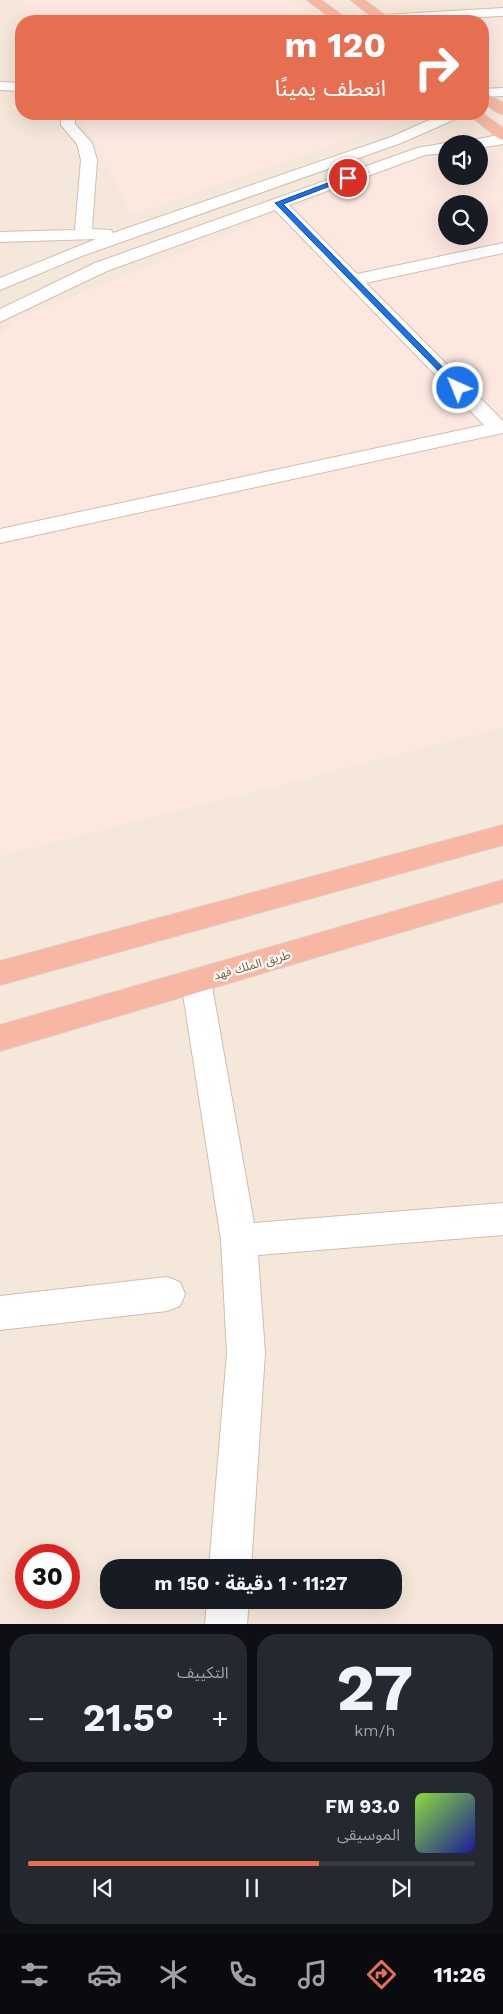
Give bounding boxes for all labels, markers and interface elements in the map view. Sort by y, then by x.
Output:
text: 120 m [285,24,386,66]
icon: right [404,35,469,100]
text: انعطف يمينًا [275,76,386,101]
map controls [438,135,488,245]
button: sound [438,135,488,185]
pin [327,157,369,199]
icon: arrive [334,164,362,192]
button: search [438,195,488,245]
position arrow [431,361,483,413]
street label: طريق الملك فهد [212,947,292,984]
speed limit sign: 30 [15,1544,80,1609]
text: 11:27 · 1 دقيقة · 150 m [154,1572,348,1595]
text: 27 [336,1650,413,1726]
text: التكييف [177,1663,229,1682]
text: 21.5° [83,1696,174,1740]
text: − [28,1702,45,1735]
text: + [212,1702,228,1735]
text: km/h [354,1721,395,1740]
text: 93.0 FM [325,1795,400,1818]
text: الموسيقى [337,1825,400,1844]
icon: previous [89,1874,117,1902]
icon: pause [238,1874,266,1902]
icon: next [387,1874,415,1902]
icon: filters [17,1957,52,1992]
icon: car [87,1957,122,1992]
icon: climate [156,1957,191,1992]
icon: phone [225,1957,260,1992]
icon: music [295,1957,330,1992]
icon: directions [364,1957,399,1992]
text: 11:26 [434,1962,486,1987]

